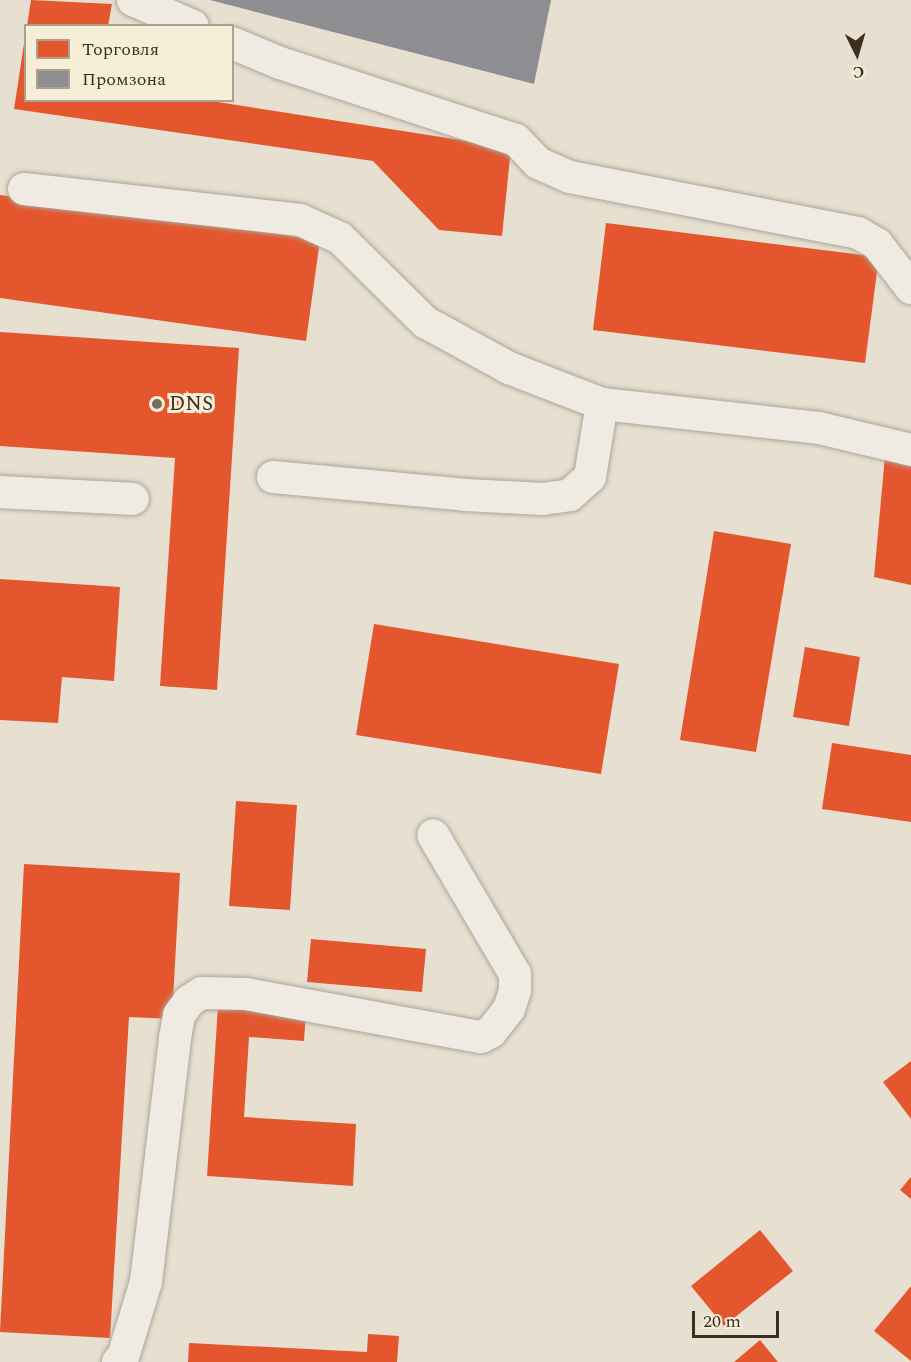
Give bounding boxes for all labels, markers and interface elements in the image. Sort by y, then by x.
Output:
legend [24,24,234,102]
north arrow [827,24,887,84]
text: Торговля [82,36,159,63]
text: С [852,59,865,84]
text: Промзона [82,66,166,93]
place label: DNS [169,391,213,417]
marker: DNS [150,397,164,411]
scale bar [695,1299,782,1337]
text: 20 m [703,1308,741,1335]

